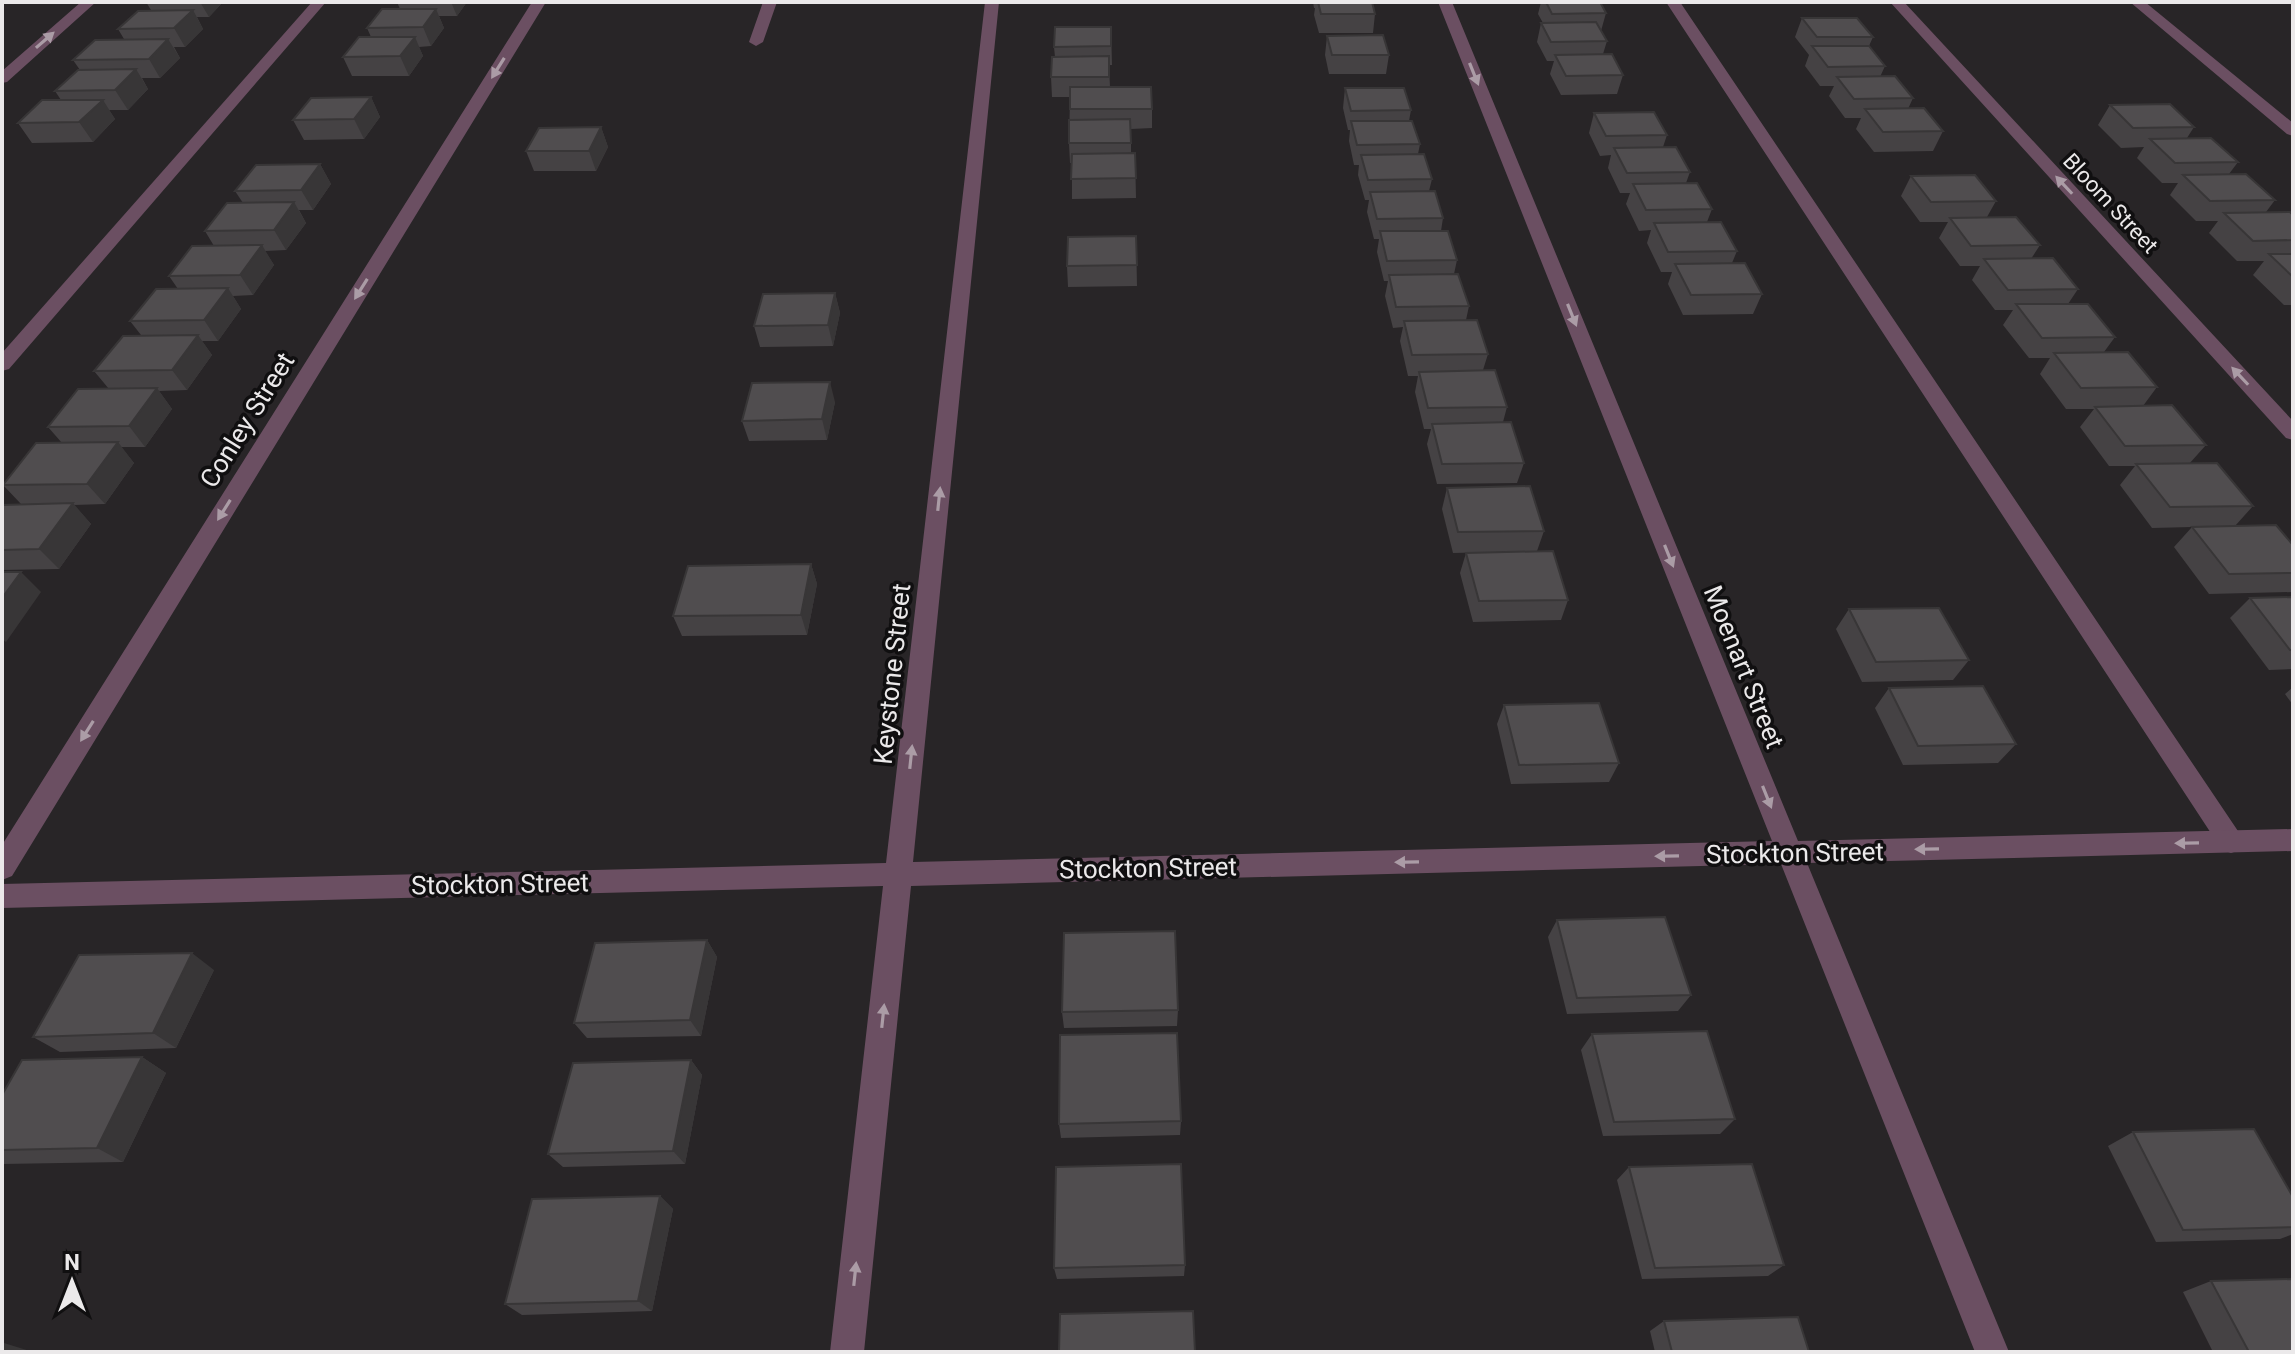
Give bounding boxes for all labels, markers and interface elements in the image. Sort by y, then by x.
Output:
one-way arrow [36,32,55,50]
one-way arrow [491,57,505,79]
one-way arrow [1468,62,1481,86]
street label: Bloom Street [2058,148,2163,258]
one-way arrow [2056,175,2074,194]
one-way arrow [354,278,368,300]
one-way arrow [1565,303,1578,327]
street label: Conley Street [194,347,300,493]
one-way arrow [2232,367,2250,386]
one-way arrow [932,486,945,511]
one-way arrow [217,499,231,521]
one-way arrow [1663,544,1676,568]
street label: Moenart Street [1698,581,1790,753]
street label: Keystone Street [868,582,916,766]
one-way arrow [80,720,94,742]
one-way arrow [904,744,917,769]
one-way arrow [1760,785,1773,809]
street label: Stockton Street [1706,836,1884,870]
one-way arrow [2174,837,2199,849]
one-way arrow [1914,843,1939,856]
one-way arrow [1654,850,1679,862]
street label: Stockton Street [1059,851,1237,885]
one-way arrow [1394,856,1419,869]
street label: Stockton Street [411,867,589,901]
one-way arrow [877,1003,890,1028]
north arrow [32,1242,112,1322]
text: N [64,1250,80,1275]
one-way arrow [849,1262,862,1287]

